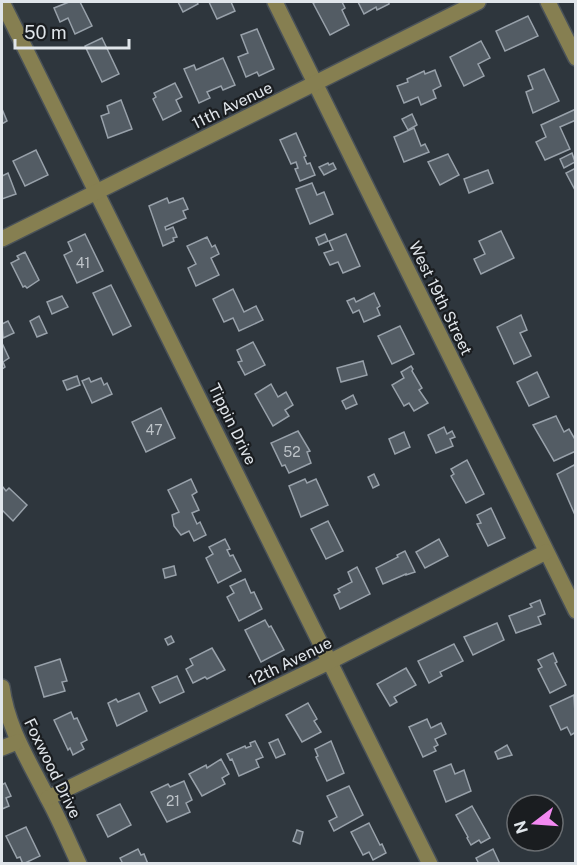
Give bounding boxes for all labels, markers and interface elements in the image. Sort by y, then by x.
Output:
scale bar [15,12,129,50]
text: 50 m [24,22,67,43]
street label: 11th Avenue [189,78,276,133]
street label: West 19th Street [405,238,476,358]
house number: 41 [76,255,90,271]
street label: Tippin Drive [205,380,260,468]
house number: 47 [145,422,163,438]
house number: 52 [283,444,301,460]
street label: 12th Avenue [245,633,335,690]
street label: Foxwood Drive [20,715,85,821]
house number: 21 [166,793,180,809]
north arrow [505,793,565,853]
text: N [510,818,532,836]

